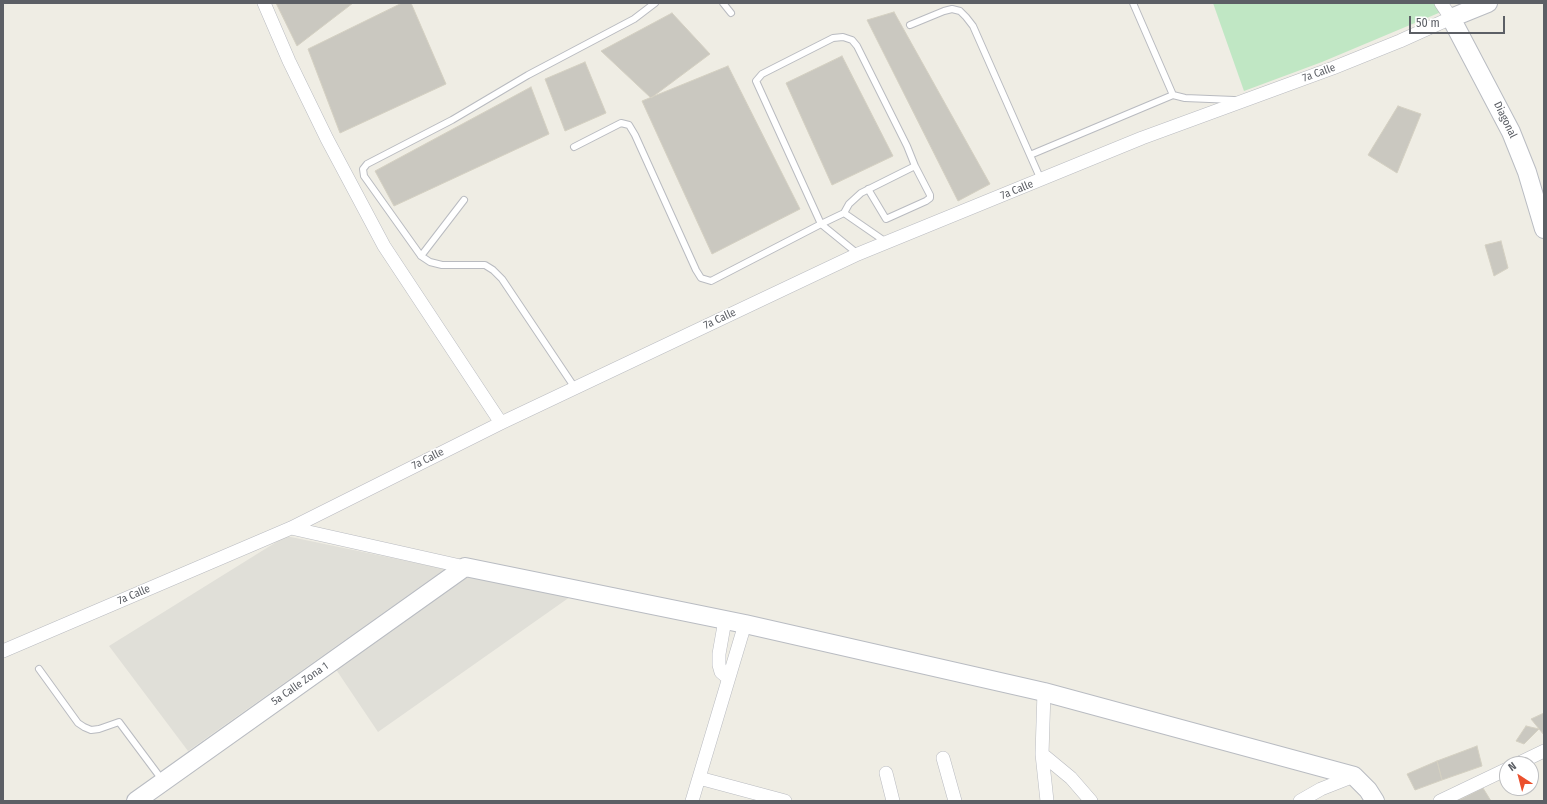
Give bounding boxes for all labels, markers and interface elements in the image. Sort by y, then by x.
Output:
scale bar [1411,8,1507,34]
text: 50 m [1416,16,1440,30]
street label: 7a Calle [1301,61,1337,85]
street label: Diagonal [1490,99,1520,141]
street label: 7a Calle [999,178,1035,202]
street label: 7a Calle [702,306,738,332]
street label: 7a Calle [410,445,446,473]
street label: 7a Calle [116,582,152,608]
street label: 5a Calle Zona 1 [269,660,331,708]
north arrow [1499,756,1539,796]
text: N [1506,759,1519,774]

